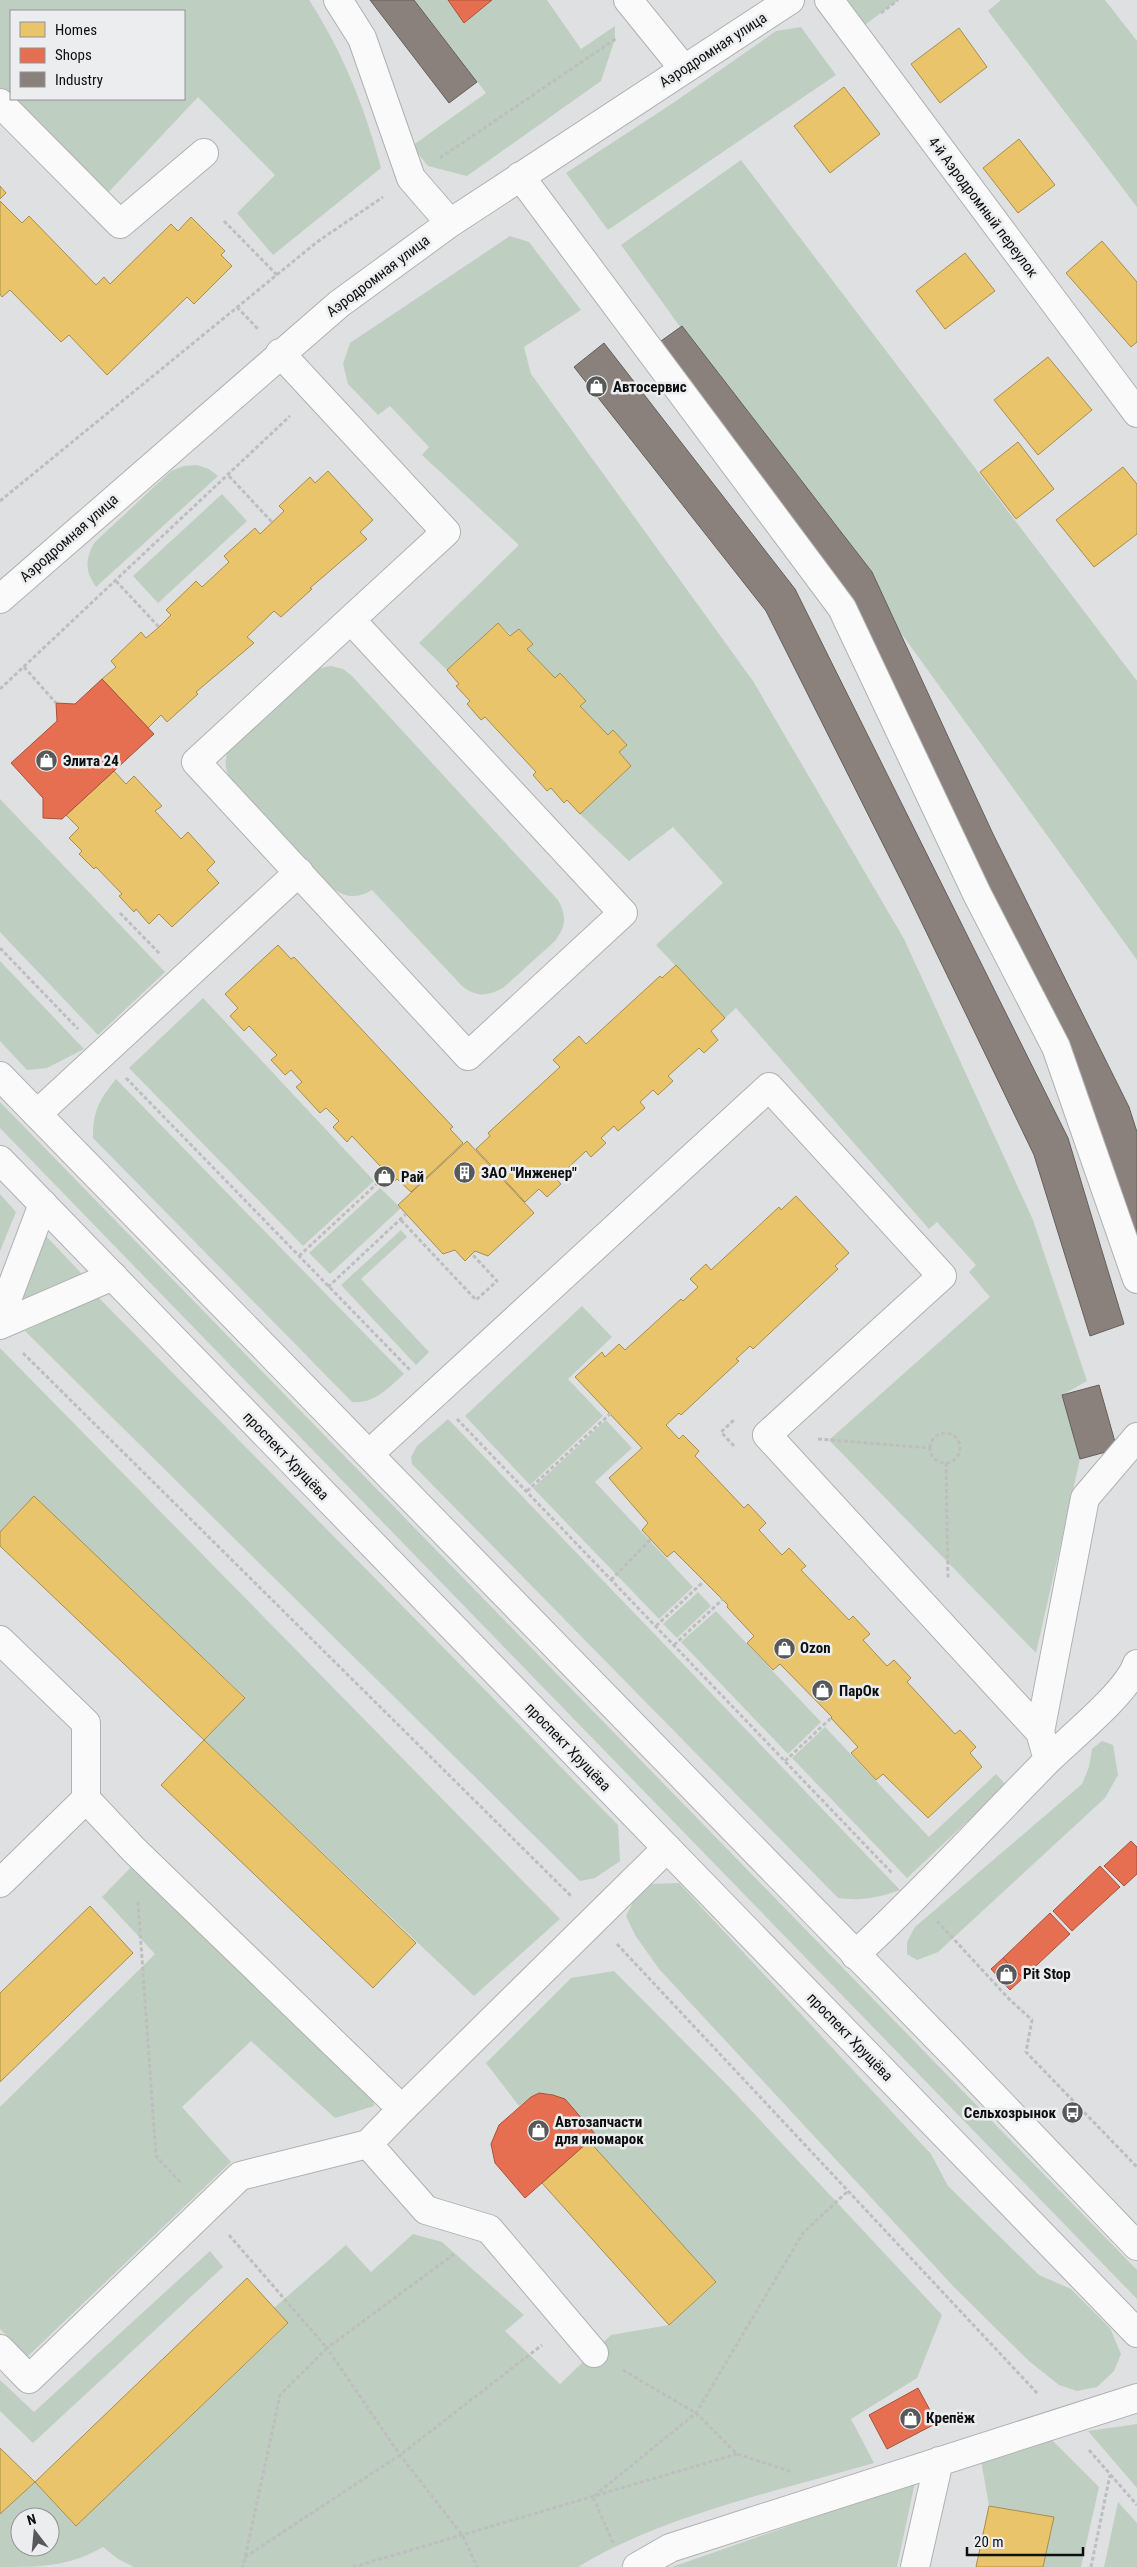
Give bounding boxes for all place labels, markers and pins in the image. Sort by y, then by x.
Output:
shop icon: Автосервис [585,375,609,399]
place label: Автосервис [613,378,687,396]
shop icon: Элита 24 [35,749,59,773]
place label: Элита 24 [63,752,119,770]
building icon: ЗАО "Инженер" [453,1161,477,1185]
place label: ЗАО "Инженер" [481,1164,577,1182]
shop icon: Рай [373,1165,397,1189]
place label: Рай [401,1168,424,1186]
shop icon: Ozon [772,1636,796,1660]
place label: Ozon [800,1639,831,1657]
shop icon: ПарОк [811,1679,835,1703]
place label: ПарОк [839,1682,880,1700]
shop icon: Pit Stop [995,1962,1019,1986]
place label: Pit Stop [1023,1965,1071,1983]
bus stop icon: Сельхозрынок [1060,2101,1084,2125]
place label: Сельхозрынок [964,2104,1056,2122]
place label: Автозапчасти для иномарок [555,2113,644,2148]
shop icon: Автозапчасти для иномарок [527,2119,551,2143]
shop icon: Крепёж [898,2406,922,2430]
place label: Крепёж [926,2409,975,2427]

